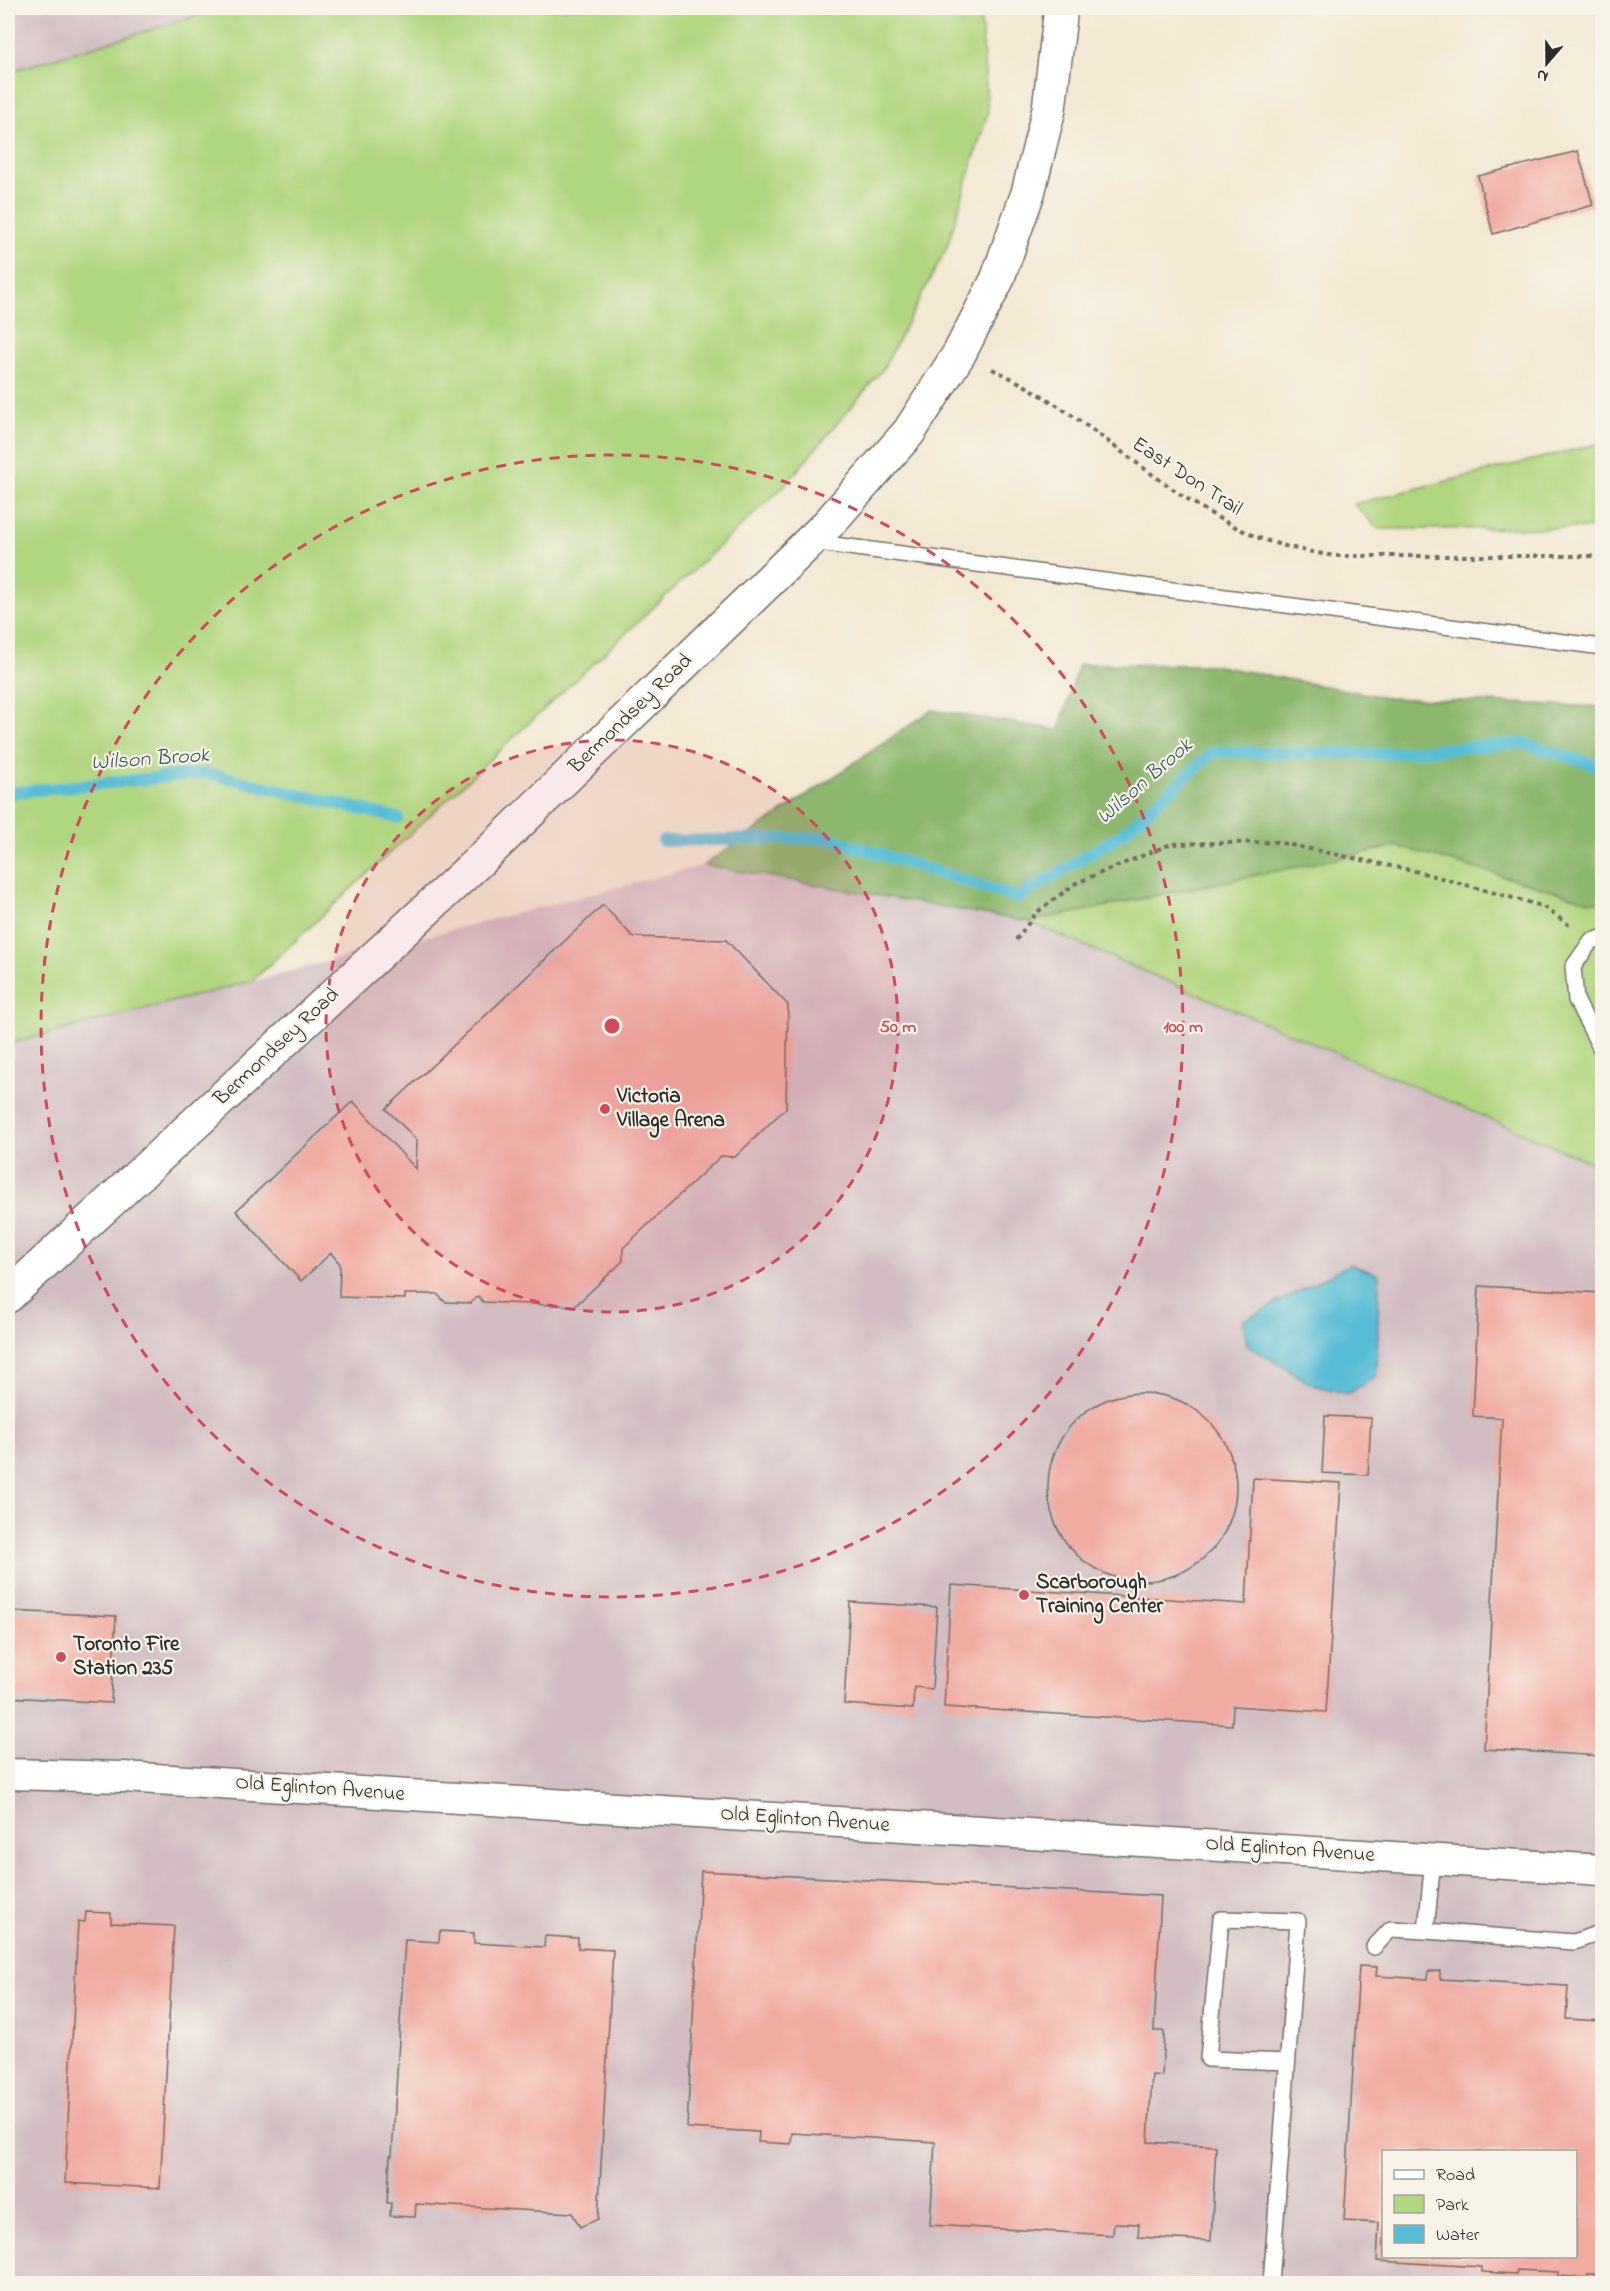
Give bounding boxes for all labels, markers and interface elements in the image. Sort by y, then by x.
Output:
north arrow [1517,33,1577,93]
text: N [1533,62,1552,88]
street label: East Don Trail [1126,430,1248,524]
street label: Bermondsey Road [562,647,701,783]
water label: Wilson Brook [1090,730,1201,833]
water label: Wilson Brook [90,740,211,780]
street label: Bermondsey Road [207,981,348,1115]
text: 50 m [880,1015,916,1041]
text: 100 m [1163,1015,1203,1041]
centre of rings [602,1016,622,1036]
place label: Victoria Village Arena [616,1082,725,1138]
marker: Victoria Village Arena [598,1102,612,1116]
place label: Scarborough Training Center [1036,1568,1164,1624]
marker: Scarborough Training Center [1017,1588,1031,1602]
place label: Toronto Fire Station 235 [73,1630,180,1684]
marker: Toronto Fire Station 235 [54,1650,68,1664]
street label: Old Eglinton Avenue [234,1768,406,1812]
street label: Old Eglinton Avenue [719,1799,891,1843]
street label: Old Eglinton Avenue [1204,1829,1376,1873]
legend [1382,2150,1577,2258]
text: Road [1436,2163,1475,2189]
text: Park [1436,2193,1469,2219]
text: Water [1436,2223,1480,2249]

